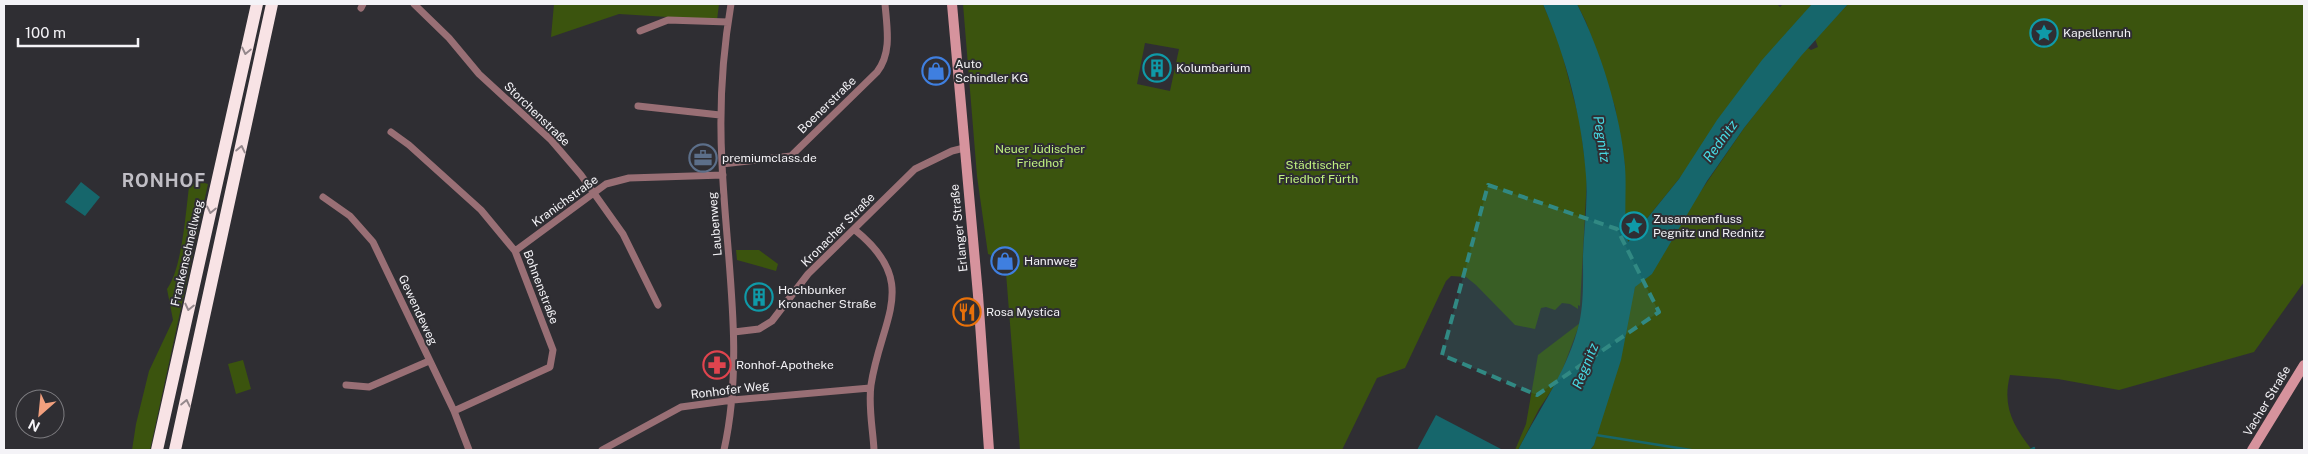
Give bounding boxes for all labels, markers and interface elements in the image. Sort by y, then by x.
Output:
scale bar [18,15,138,47]
place icon: Kapellenruh [2029,18,2059,48]
text: 100 m [25,24,66,41]
place label: Kapellenruh [2063,26,2131,40]
one-way arrow [241,47,252,56]
building icon: Kolumbarium [1142,53,1172,83]
shop icon: Auto Schindler KG [921,56,951,86]
place label: Auto Schindler KG [955,57,1028,85]
place label: Kolumbarium [1176,61,1250,75]
street label: Boenerstraße [795,74,859,136]
street label: Storchenstraße [501,79,573,149]
water label: Pegnitz [1590,114,1614,164]
water label: Rednitz [1700,117,1741,165]
park label: Neuer Jüdischer Friedhof [995,142,1085,170]
office icon: premiumclass.de [688,143,718,173]
one-way arrow [235,144,245,153]
place label: premiumclass.de [722,151,817,165]
park label: Städtischer Friedhof Fürth [1278,158,1358,186]
district label: RONHOF [122,170,206,191]
street label: Kranichstraße [529,172,601,230]
street label: Erlanger Straße [947,183,971,273]
street label: Kronacher Straße [798,190,878,270]
street label: Laubenweg [705,191,725,257]
street label: Frankenschnellweg [168,198,206,308]
one-way arrow [206,206,217,214]
place icon: Zusammenfluss Pegnitz und Rednitz [1619,211,1649,241]
place label: Zusammenfluss Pegnitz und Rednitz [1653,212,1765,240]
shop icon: Hannweg [990,246,1020,276]
street label: Bohnenstraße [520,248,562,326]
place label: Hannweg [1024,254,1077,268]
street label: Gewendeweg [396,273,440,347]
building icon: Hochbunker Kronacher Straße [744,282,774,312]
place label: Hochbunker Kronacher Straße [778,283,877,311]
restaurant icon: Rosa Mystica [952,297,982,327]
one-way arrow [184,302,195,311]
place label: Rosa Mystica [986,305,1060,319]
water label: Regnitz [1569,340,1602,391]
pharmacy icon: Ronhof-Apotheke [702,350,732,380]
place label: Ronhof-Apotheke [736,358,834,372]
street label: Vacher Straße [2241,363,2294,439]
street label: Ronhofer Weg [690,378,770,402]
north arrow [15,389,65,439]
one-way arrow [180,398,191,407]
text: N [26,416,43,435]

